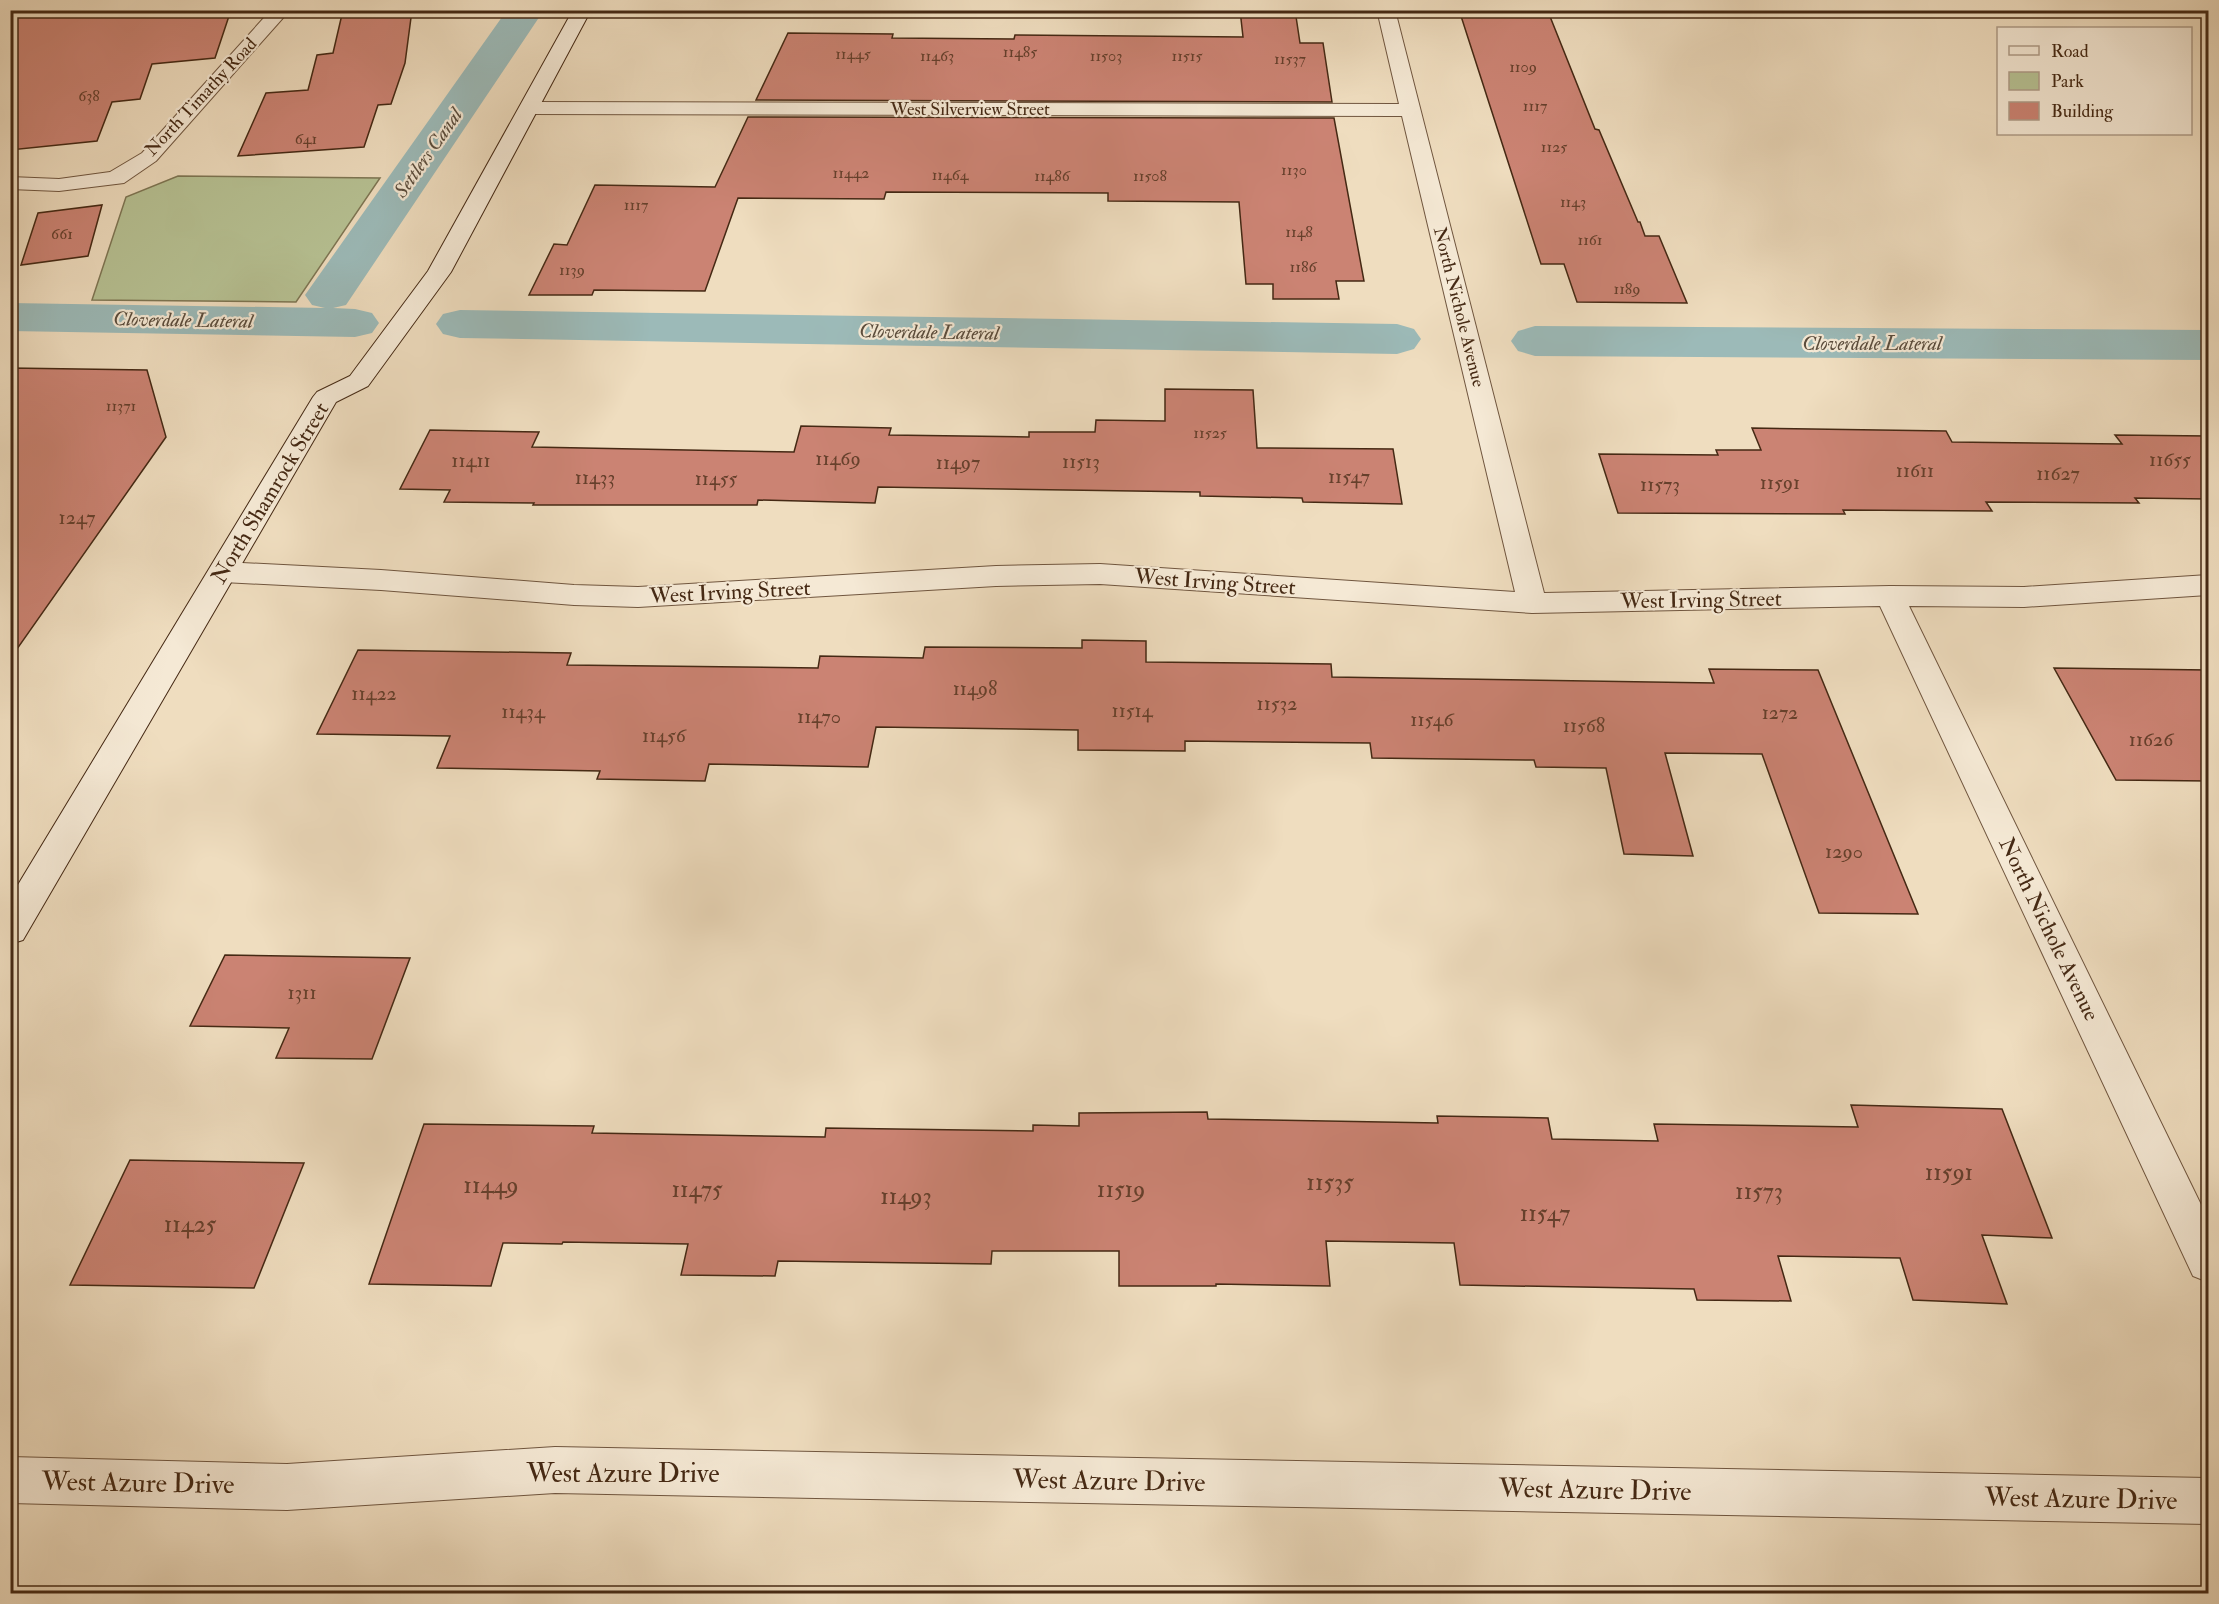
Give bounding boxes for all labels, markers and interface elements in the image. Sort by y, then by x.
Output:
legend [1997,27,2192,135]
street label: North Timathy Road [140,33,262,161]
text: Road [2051,40,2089,63]
house number: 11485 [1003,42,1037,62]
house number: 11445 [835,44,871,64]
house number: 11463 [920,46,954,66]
house number: 11503 [1090,46,1122,66]
house number: 11515 [1171,46,1203,66]
house number: 11537 [1274,49,1307,69]
house number: 1109 [1509,57,1537,77]
text: Park [2051,70,2084,93]
house number: 638 [78,86,100,106]
house number: 1117 [1523,96,1548,116]
street label: West Silverview Street [889,98,1050,121]
text: Building [2051,100,2114,123]
water label: Settlers Canal [388,102,469,203]
house number: 641 [295,129,317,149]
house number: 1125 [1541,137,1567,157]
house number: 1130 [1281,160,1307,180]
house number: 11442 [833,163,869,183]
house number: 11464 [932,165,970,185]
house number: 11486 [1034,166,1071,186]
house number: 11508 [1133,166,1167,186]
house number: 1143 [1560,192,1586,212]
house number: 1117 [624,195,649,215]
house number: 1148 [1285,222,1313,242]
house number: 661 [51,224,73,244]
street label: North Nichole Avenue [1428,225,1490,390]
house number: 1161 [1577,230,1603,250]
house number: 1186 [1290,257,1317,277]
house number: 1139 [559,260,585,280]
house number: 1189 [1613,279,1641,299]
water label: Cloverdale Lateral [113,306,255,334]
water label: Cloverdale Lateral [859,318,1001,346]
water label: Cloverdale Lateral [1802,331,1944,356]
house number: 11371 [106,396,136,416]
street label: North Shamrock Street [205,397,335,589]
house number: 11525 [1193,423,1227,443]
house number: 11469 [815,446,861,471]
house number: 11655 [2149,447,2191,472]
house number: 11411 [451,448,491,473]
house number: 11513 [1062,449,1100,474]
house number: 11497 [936,450,980,475]
house number: 11611 [1896,458,1934,483]
house number: 11627 [2036,461,2080,486]
house number: 11547 [1328,464,1370,489]
house number: 11433 [575,465,615,490]
house number: 11455 [695,466,738,491]
house number: 11591 [1760,470,1800,495]
house number: 11573 [1640,472,1680,497]
house number: 1247 [59,505,95,530]
street label: West Irving Street [1133,562,1296,602]
street label: West Irving Street [648,574,811,610]
street label: West Irving Street [1619,585,1782,615]
house number: 11498 [953,676,997,701]
house number: 11422 [351,681,397,706]
house number: 11532 [1257,691,1297,716]
house number: 11514 [1112,698,1154,723]
house number: 11434 [501,699,546,724]
house number: 1272 [1762,700,1798,725]
house number: 11470 [797,704,841,729]
house number: 11546 [1410,707,1455,732]
house number: 11568 [1563,713,1605,738]
house number: 11456 [642,723,687,748]
house number: 11626 [2129,727,2174,752]
street label: North Nichole Avenue [1992,833,2106,1025]
house number: 1290 [1825,839,1863,864]
house number: 1311 [287,980,317,1005]
house number: 11591 [1925,1157,1973,1188]
house number: 11535 [1306,1167,1354,1198]
house number: 11449 [463,1170,519,1201]
house number: 11475 [671,1174,723,1205]
house number: 11519 [1097,1174,1145,1205]
house number: 11573 [1735,1176,1783,1207]
house number: 11493 [880,1181,932,1212]
house number: 11547 [1520,1198,1570,1229]
house number: 11425 [164,1209,217,1240]
street label: West Azure Drive [526,1457,719,1490]
street label: West Azure Drive [1011,1463,1206,1499]
street label: West Azure Drive [40,1465,235,1501]
street label: West Azure Drive [1497,1472,1692,1508]
street label: West Azure Drive [1983,1481,2178,1517]

